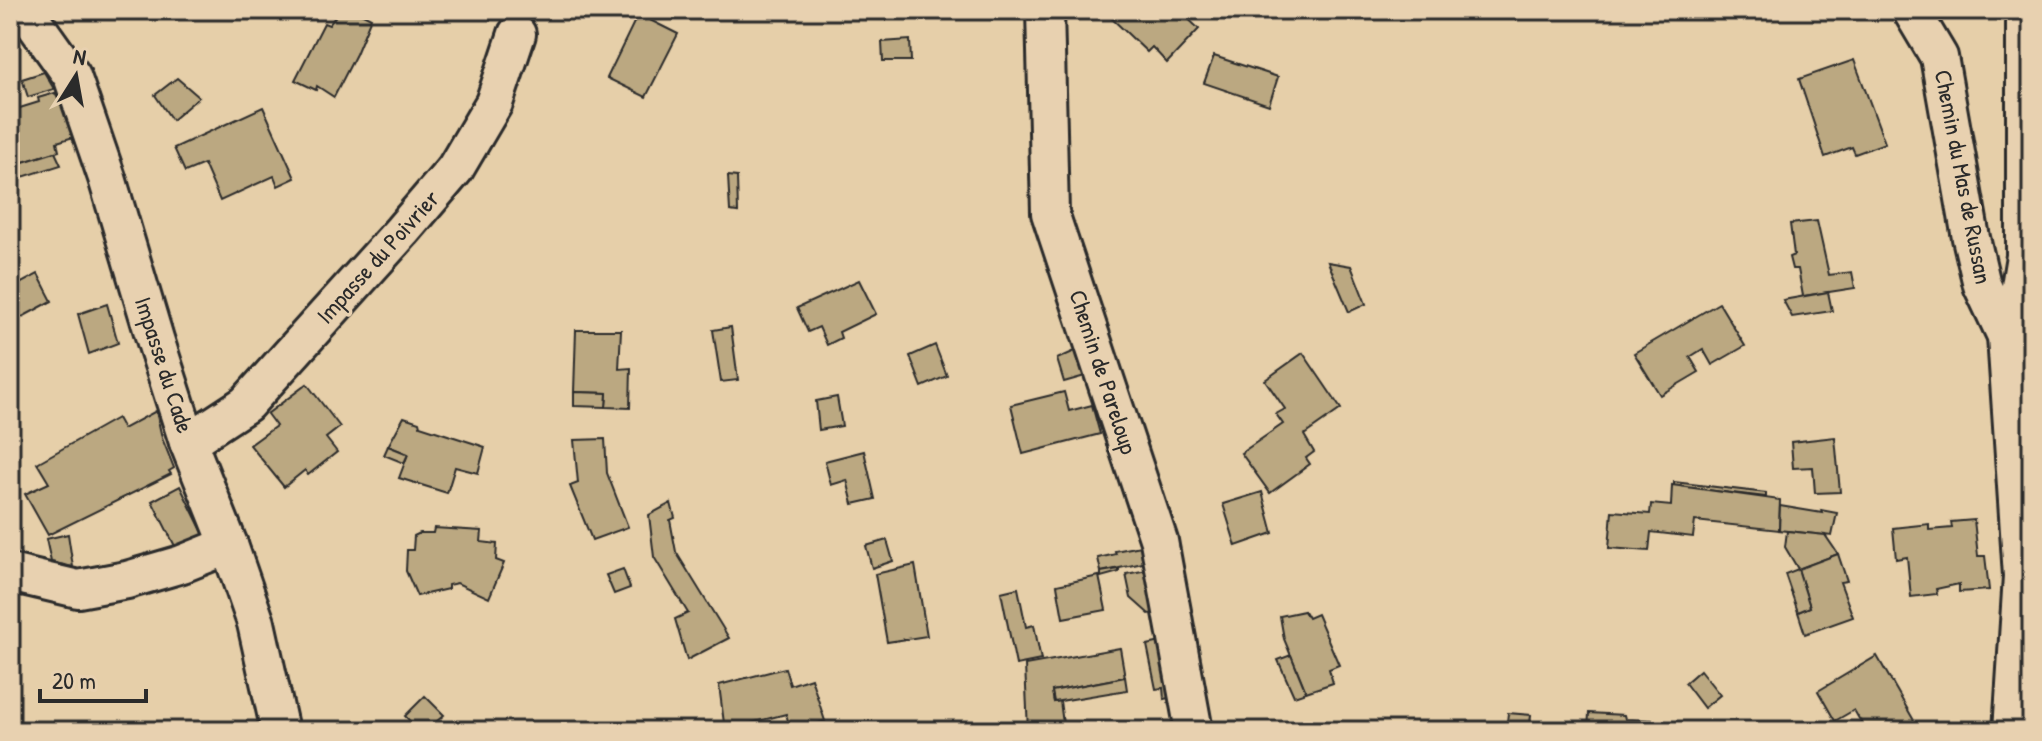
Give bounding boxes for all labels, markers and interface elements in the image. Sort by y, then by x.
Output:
north arrow [36,36,116,116]
text: N [71,41,89,72]
street label: Chemin du Mas de Russan [1928,67,2000,287]
street label: Impasse du Poivrier [309,183,446,330]
street label: Chemin de Pareloup [1062,285,1146,458]
street label: Impasse du Cade [128,293,202,437]
scale bar [40,653,146,703]
text: 20 m [52,664,96,696]

